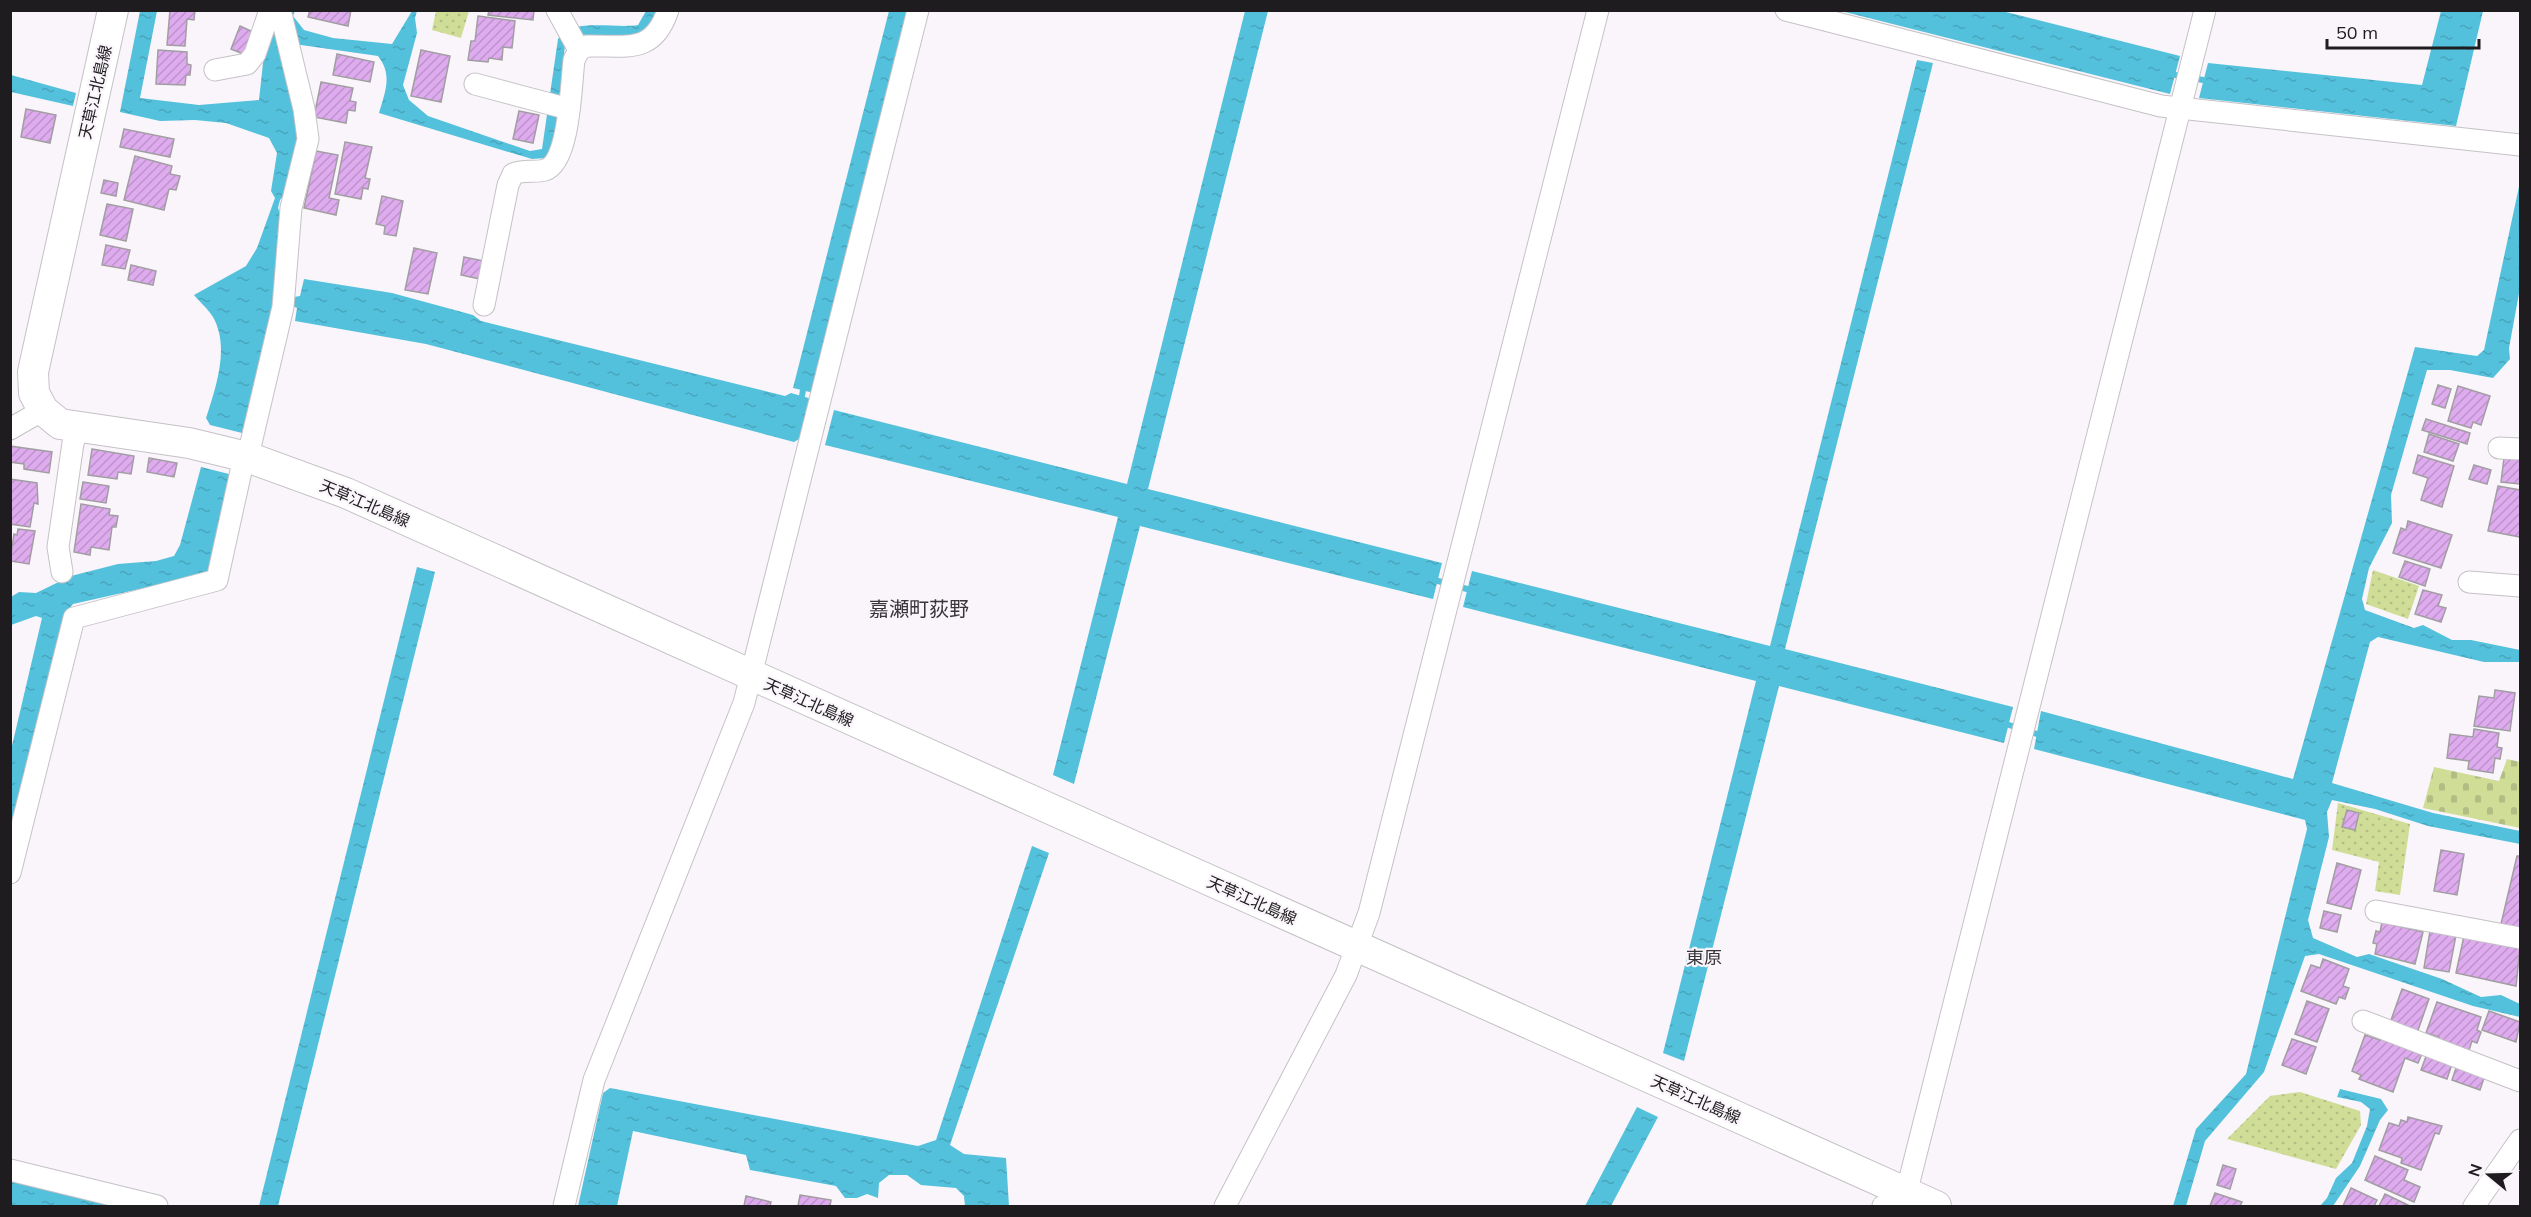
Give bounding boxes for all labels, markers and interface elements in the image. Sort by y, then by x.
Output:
scale bar [2327,12,2478,50]
text: 50 m [2336,21,2378,44]
street label: 天草江北島線 [74,43,116,141]
street label: 天草江北島線 [317,475,413,531]
district label: 嘉瀬町荻野 [869,596,969,621]
street label: 天草江北島線 [761,673,857,731]
street label: 天草江北島線 [1204,871,1300,929]
district label: 東原 [1686,946,1722,969]
street label: 天草江北島線 [1648,1070,1744,1128]
north arrow [2459,1145,2519,1205]
text: N [2463,1161,2486,1179]

